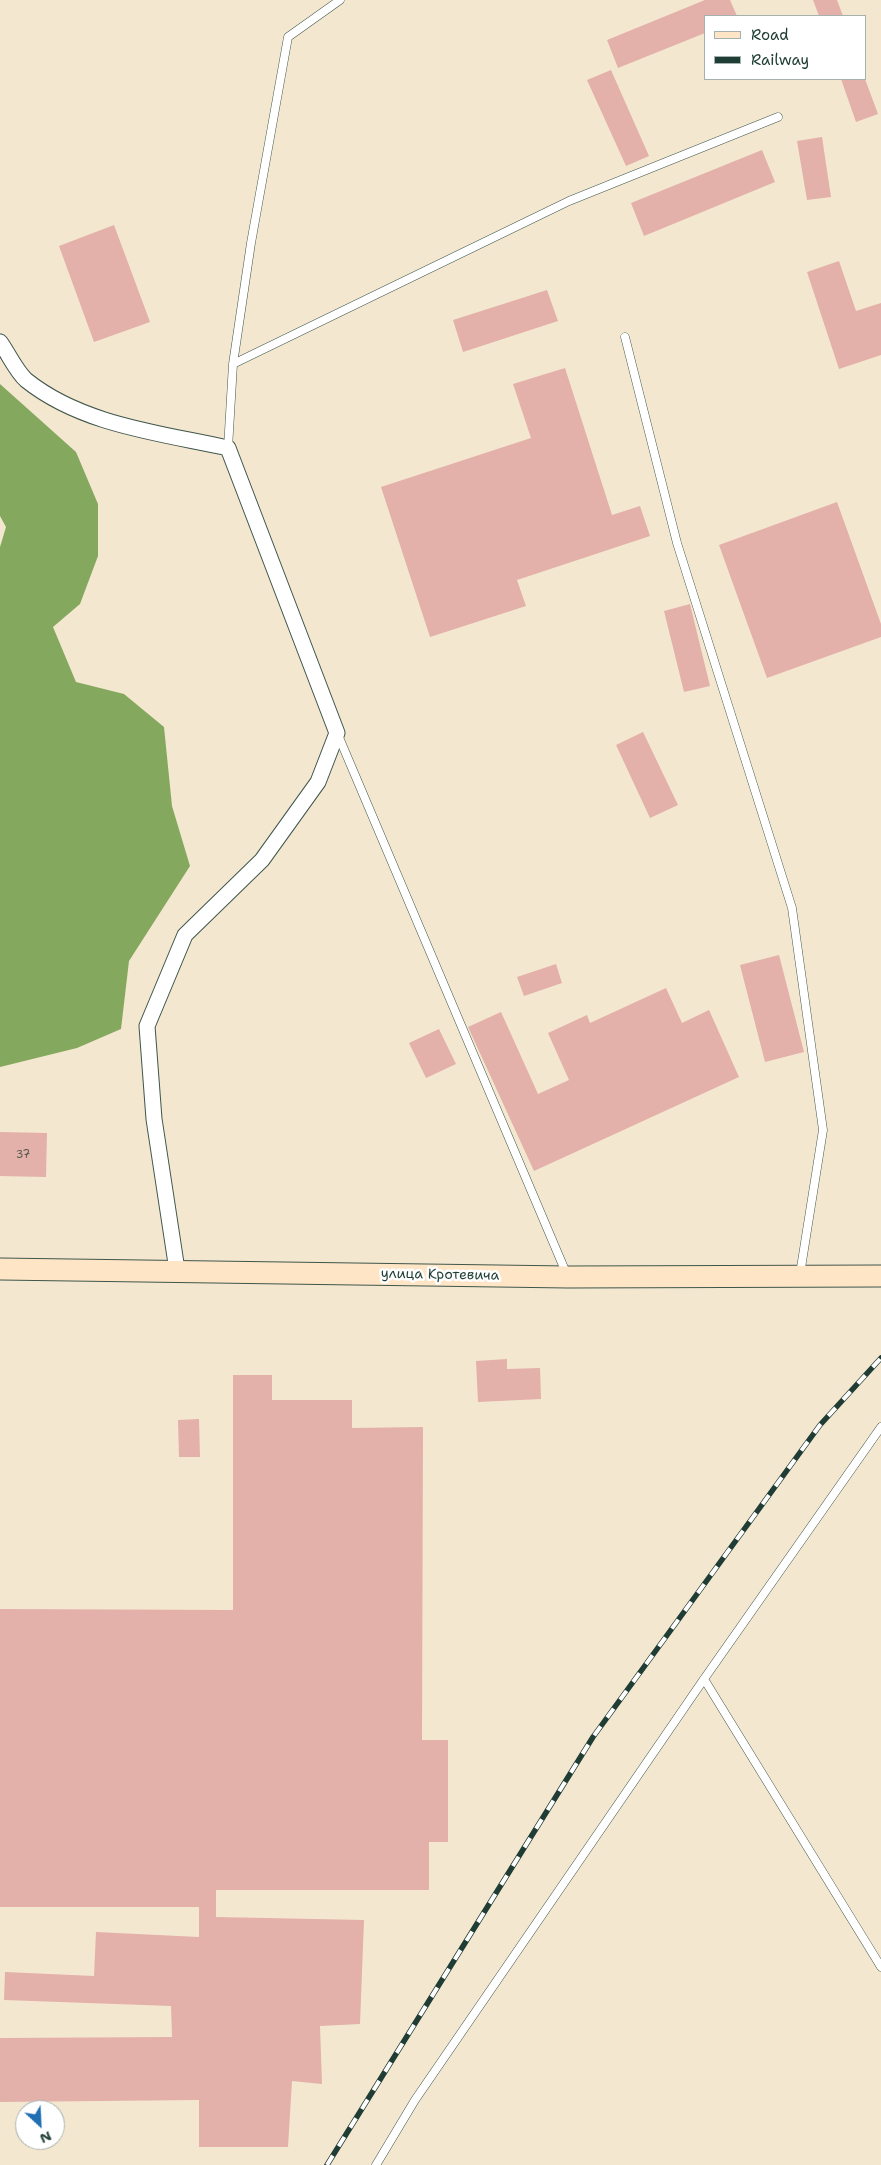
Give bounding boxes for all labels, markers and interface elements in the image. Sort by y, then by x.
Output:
legend [704,15,866,80]
text: Road [751,25,789,45]
text: Railway [751,50,809,70]
house number: 37 [16,1148,30,1162]
street label: улица Кротевича [381,1266,499,1284]
north arrow [15,2100,65,2150]
text: N [37,2127,55,2148]

